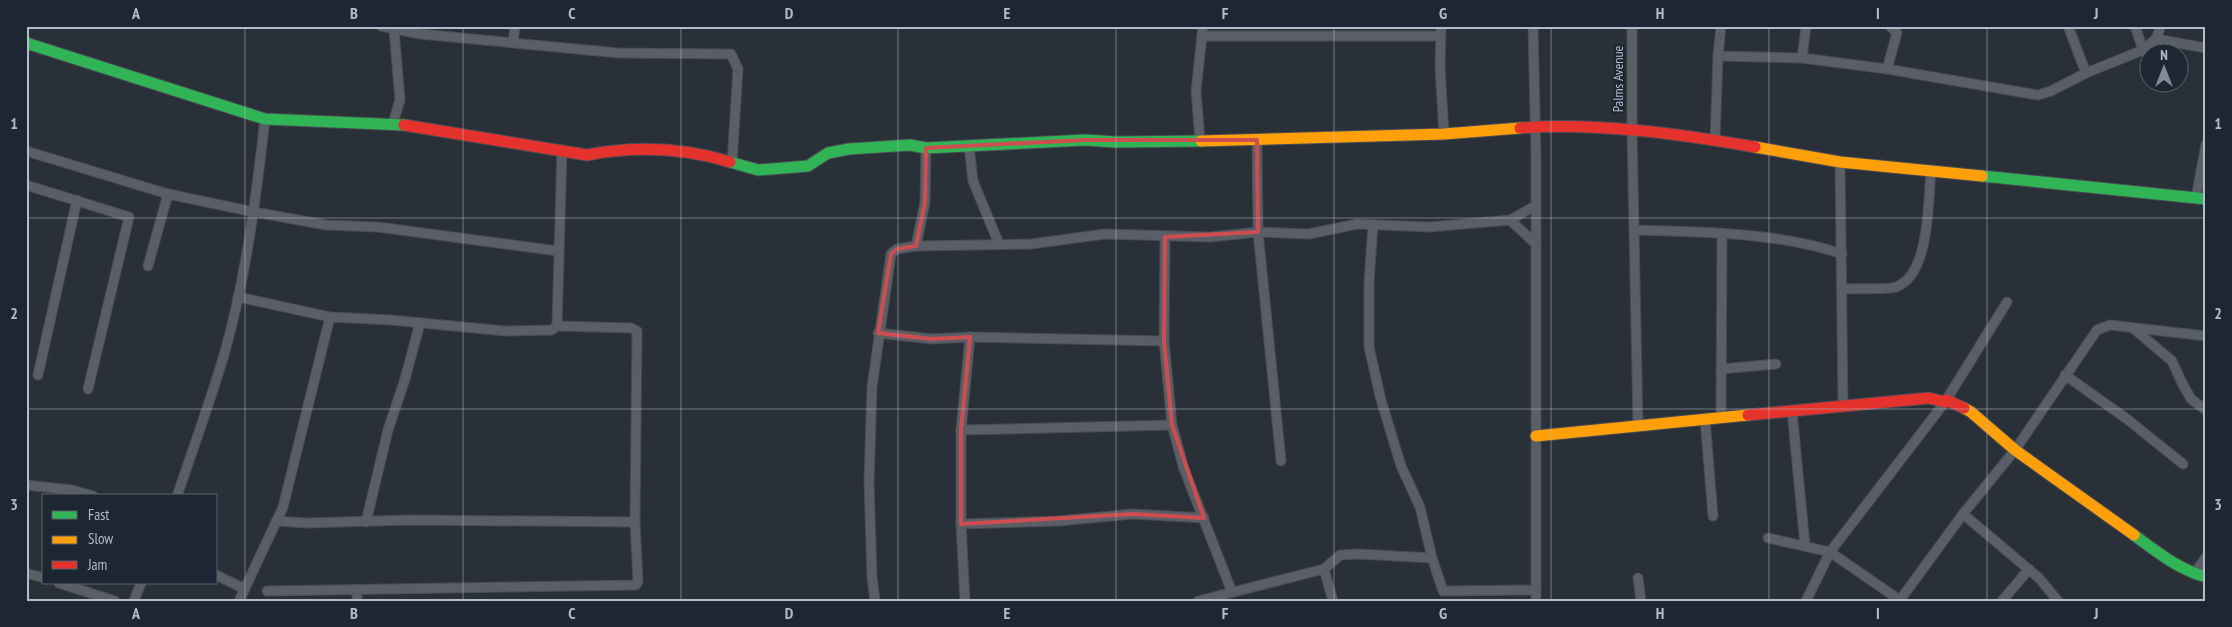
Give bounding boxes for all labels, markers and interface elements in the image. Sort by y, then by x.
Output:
text: A [131,3,141,23]
text: B [350,3,358,23]
text: C [568,3,576,23]
text: D [785,3,794,23]
text: E [1004,3,1011,23]
text: F [1222,3,1229,23]
text: G [1439,3,1447,23]
text: H [1656,3,1664,23]
text: I [1876,3,1880,23]
text: J [2093,3,2098,23]
north arrow [2140,42,2190,92]
street label: Palms Avenue [1609,45,1627,112]
text: N [2160,46,2168,64]
text: 1 [10,113,18,133]
text: 1 [2214,113,2222,133]
text: 2 [10,303,18,323]
text: 2 [2214,303,2222,323]
text: 3 [10,494,18,514]
legend [42,494,218,584]
text: 3 [2214,494,2222,514]
text: Fast [88,505,109,524]
text: Slow [88,529,113,548]
text: Jam [87,555,107,574]
text: A [131,603,141,623]
text: B [350,603,358,623]
text: C [568,603,576,623]
text: D [785,603,794,623]
text: E [1004,603,1011,623]
text: F [1222,603,1229,623]
text: G [1439,603,1447,623]
text: H [1656,603,1664,623]
text: I [1876,603,1880,623]
text: J [2093,603,2098,623]

